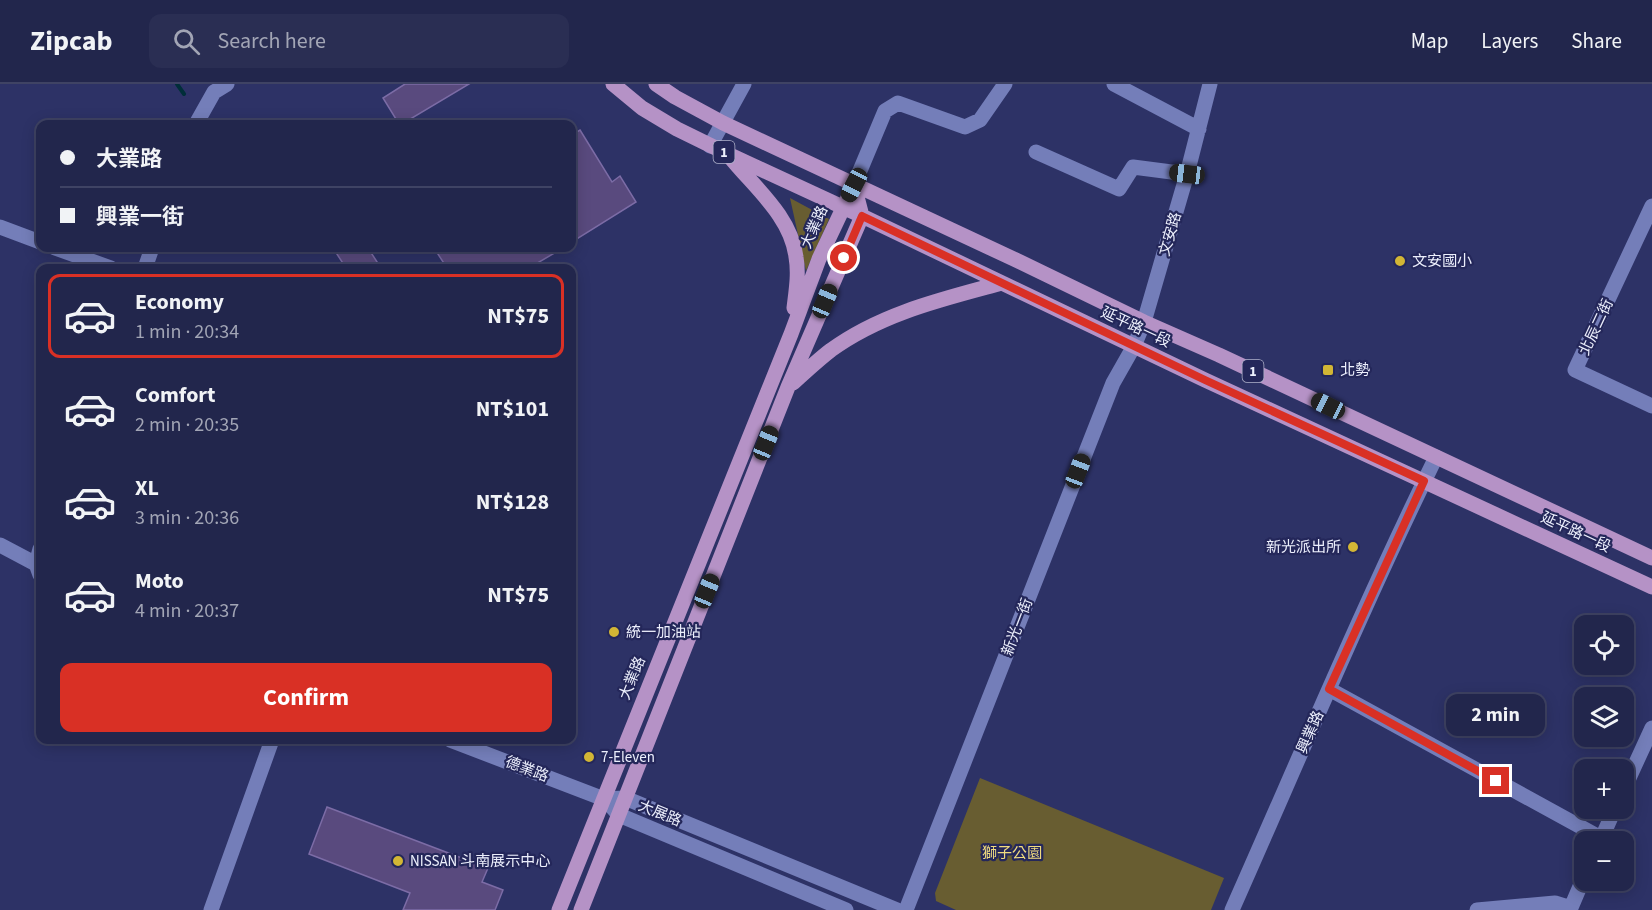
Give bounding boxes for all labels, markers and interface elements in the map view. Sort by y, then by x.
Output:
search box [149,14,569,68]
text: Zipcab [30,21,113,61]
icon: search [170,25,203,58]
text: Search here [218,25,326,57]
text: Map [1411,26,1448,56]
text: Layers [1481,26,1538,56]
text: Share [1571,26,1622,56]
road number: 1 [714,141,734,163]
text: 大業路 [96,143,162,175]
car [1168,163,1206,185]
car [838,165,870,205]
text: 興業一街 [96,201,184,233]
street label: 大業路 [796,202,833,252]
street label: 文安路 [1154,210,1187,259]
route start [830,244,857,271]
place label: 文安國小 [1412,251,1472,272]
marker: 文安國小 [1393,254,1407,268]
car [810,281,840,321]
text: Economy [135,286,224,318]
icon: car [63,289,117,343]
street label: 北辰二街 [1574,296,1619,359]
text: NT$75 [487,300,549,332]
street label: 延平路一段 [1097,302,1174,353]
text: 1 min · 20:34 [135,318,239,346]
road number: 1 [1242,360,1264,382]
place label: 北勢 [1340,360,1370,381]
marker: 北勢 [1321,363,1335,377]
text: Comfort [135,379,216,411]
icon: car [63,382,117,436]
car [1308,390,1348,422]
text: NT$101 [476,393,549,425]
text: 2 min · 20:35 [135,411,239,439]
car [751,423,781,463]
car [1063,451,1093,491]
text: XL [135,472,159,504]
icon: car [63,475,117,529]
text: NT$128 [476,486,549,518]
text: 3 min · 20:36 [135,504,239,532]
street label: 延平路一段 [1537,507,1614,558]
place label: 新光派出所 [1266,537,1341,558]
marker: 新光派出所 [1346,540,1360,554]
text: Moto [135,565,184,597]
icon: car [63,568,117,622]
car [692,571,722,611]
text: NT$75 [487,579,549,611]
street label: 新光一街 [997,595,1038,659]
text: 4 min · 20:37 [135,597,239,625]
map controls [1574,615,1634,891]
button: locate [1574,615,1634,675]
place label: 統一加油站 [626,622,701,643]
marker: 統一加油站 [607,625,621,639]
street label: 大業路 [614,653,651,703]
button: Confirm [60,663,552,732]
button: layers [1574,687,1634,747]
callout: 2 min [1446,694,1546,736]
text: 2 min [1471,701,1520,729]
street label: 興業路 [1292,707,1329,757]
place label: 7-Eleven [601,747,655,768]
marker: 7-Eleven [582,750,596,764]
street label: 德業路 [502,752,552,787]
button: + [1574,759,1634,819]
route end [1482,767,1509,794]
street label: 大展路 [635,795,685,832]
button: − [1574,831,1634,891]
park label: 獅子公園 [982,843,1042,864]
place label: NISSAN 斗南展示中心 [410,851,550,872]
marker: NISSAN 斗南展示中心 [391,854,405,868]

